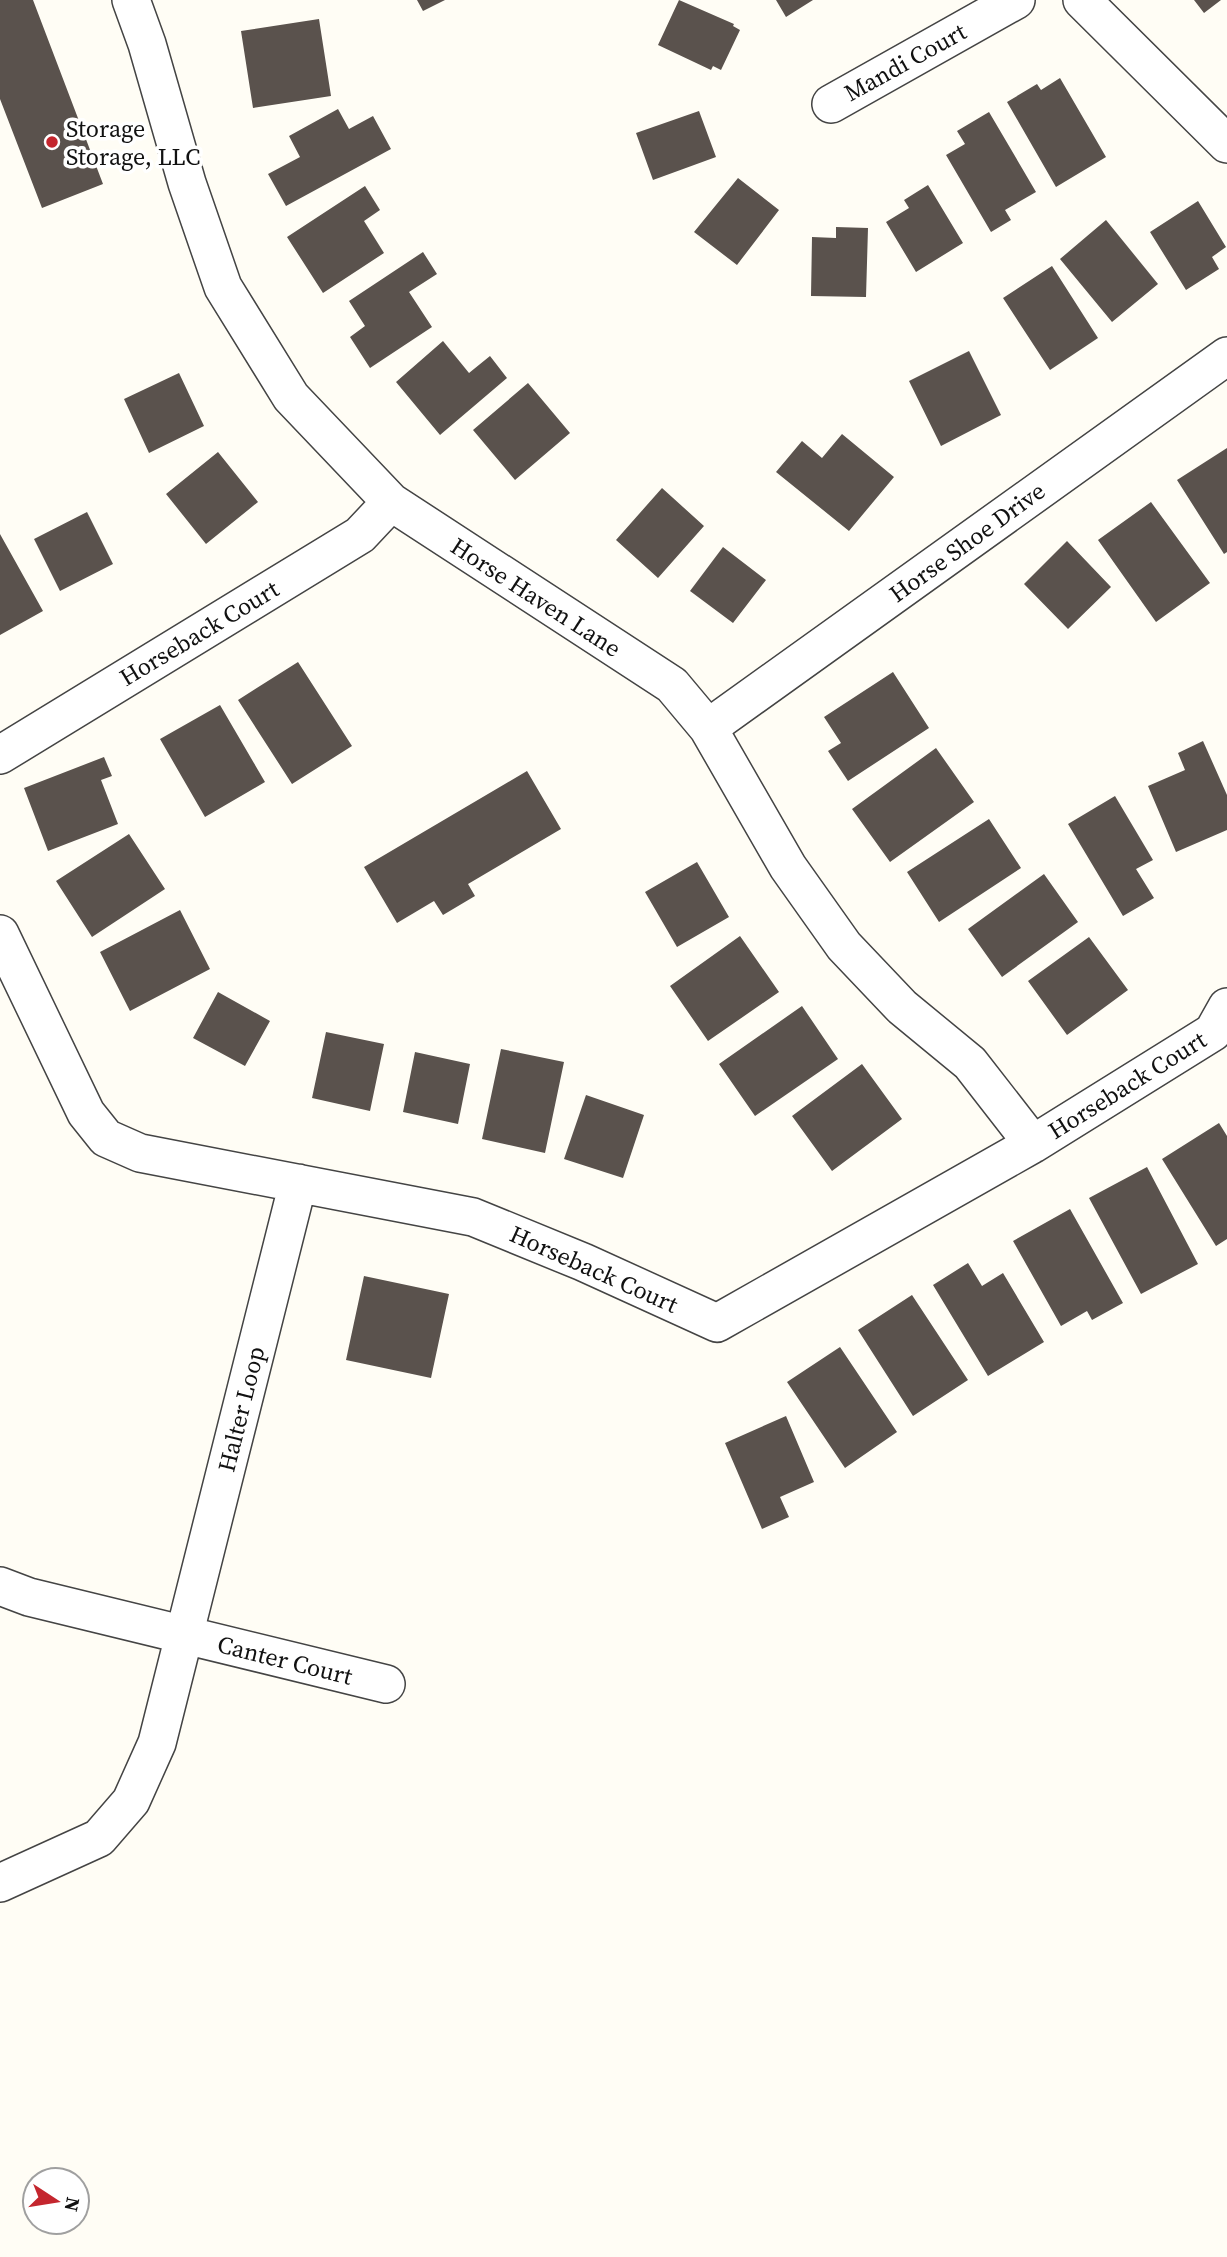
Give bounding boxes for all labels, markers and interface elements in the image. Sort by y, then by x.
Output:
street label: Mandi Court [838,15,972,109]
place label: Storage Storage, LLC [66,112,200,173]
marker: Storage Storage, LLC [44,134,60,150]
street label: Horse Shoe Drive [882,474,1052,610]
street label: Horse Haven Lane [444,529,628,665]
street label: Horseback Court [113,572,285,694]
street label: Horseback Court [1042,1023,1213,1147]
street label: Horseback Court [505,1217,683,1321]
street label: Halter Loop [210,1343,272,1475]
street label: Canter Court [214,1627,356,1693]
north arrow [21,2166,91,2236]
text: N [58,2195,87,2214]

